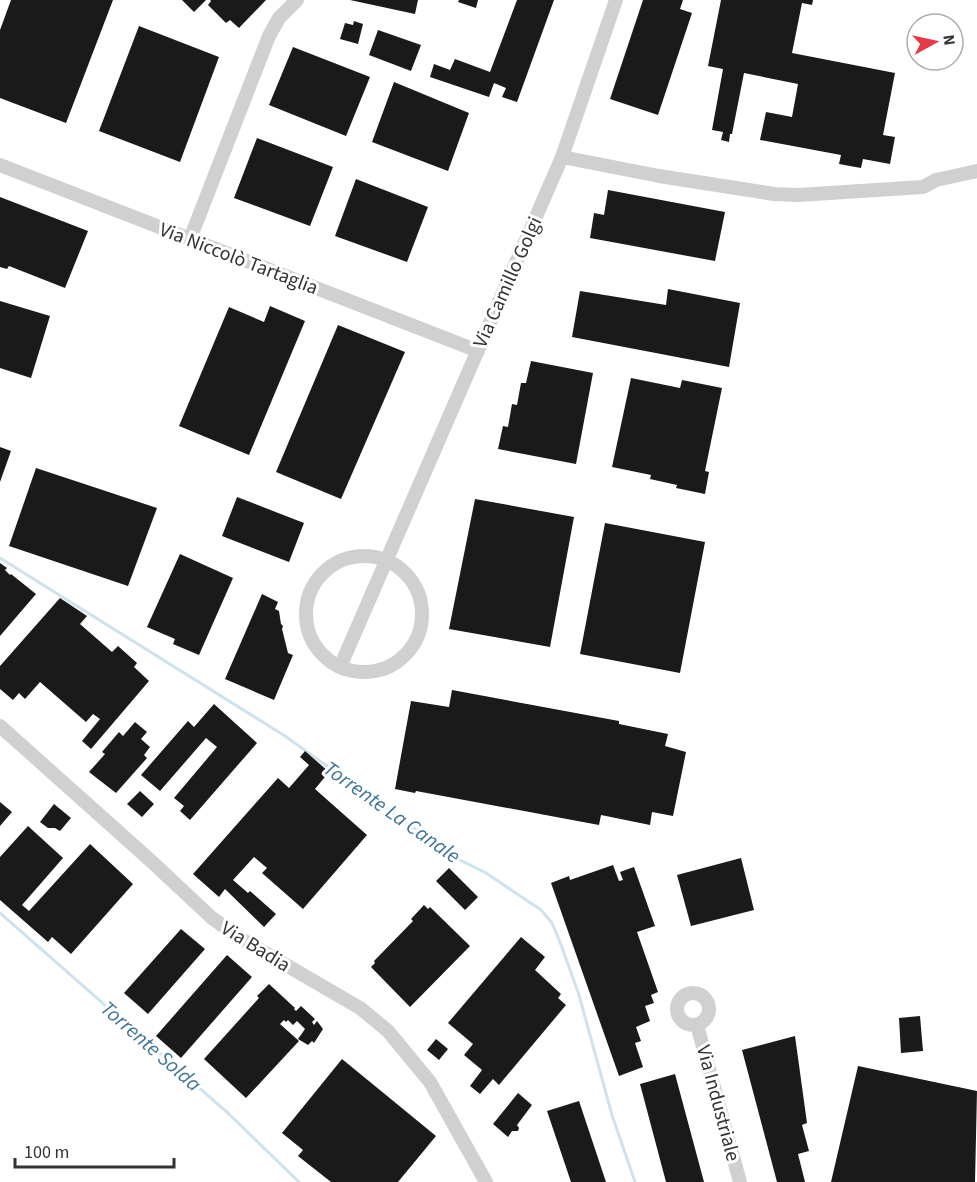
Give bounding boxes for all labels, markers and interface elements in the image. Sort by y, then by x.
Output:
north arrow [905,12,965,72]
text: N [937,33,960,47]
street label: Via Camillo Golgi [467,212,549,352]
street label: Via Niccolò Tartaglia [155,216,322,302]
water label: Torrente La Canale [317,753,467,871]
street label: Via Badia [215,915,296,979]
water label: Torrente Solda [94,994,208,1098]
street label: Via Industriale [689,1042,747,1165]
scale bar [15,1131,174,1169]
text: 100 m [24,1140,69,1165]

